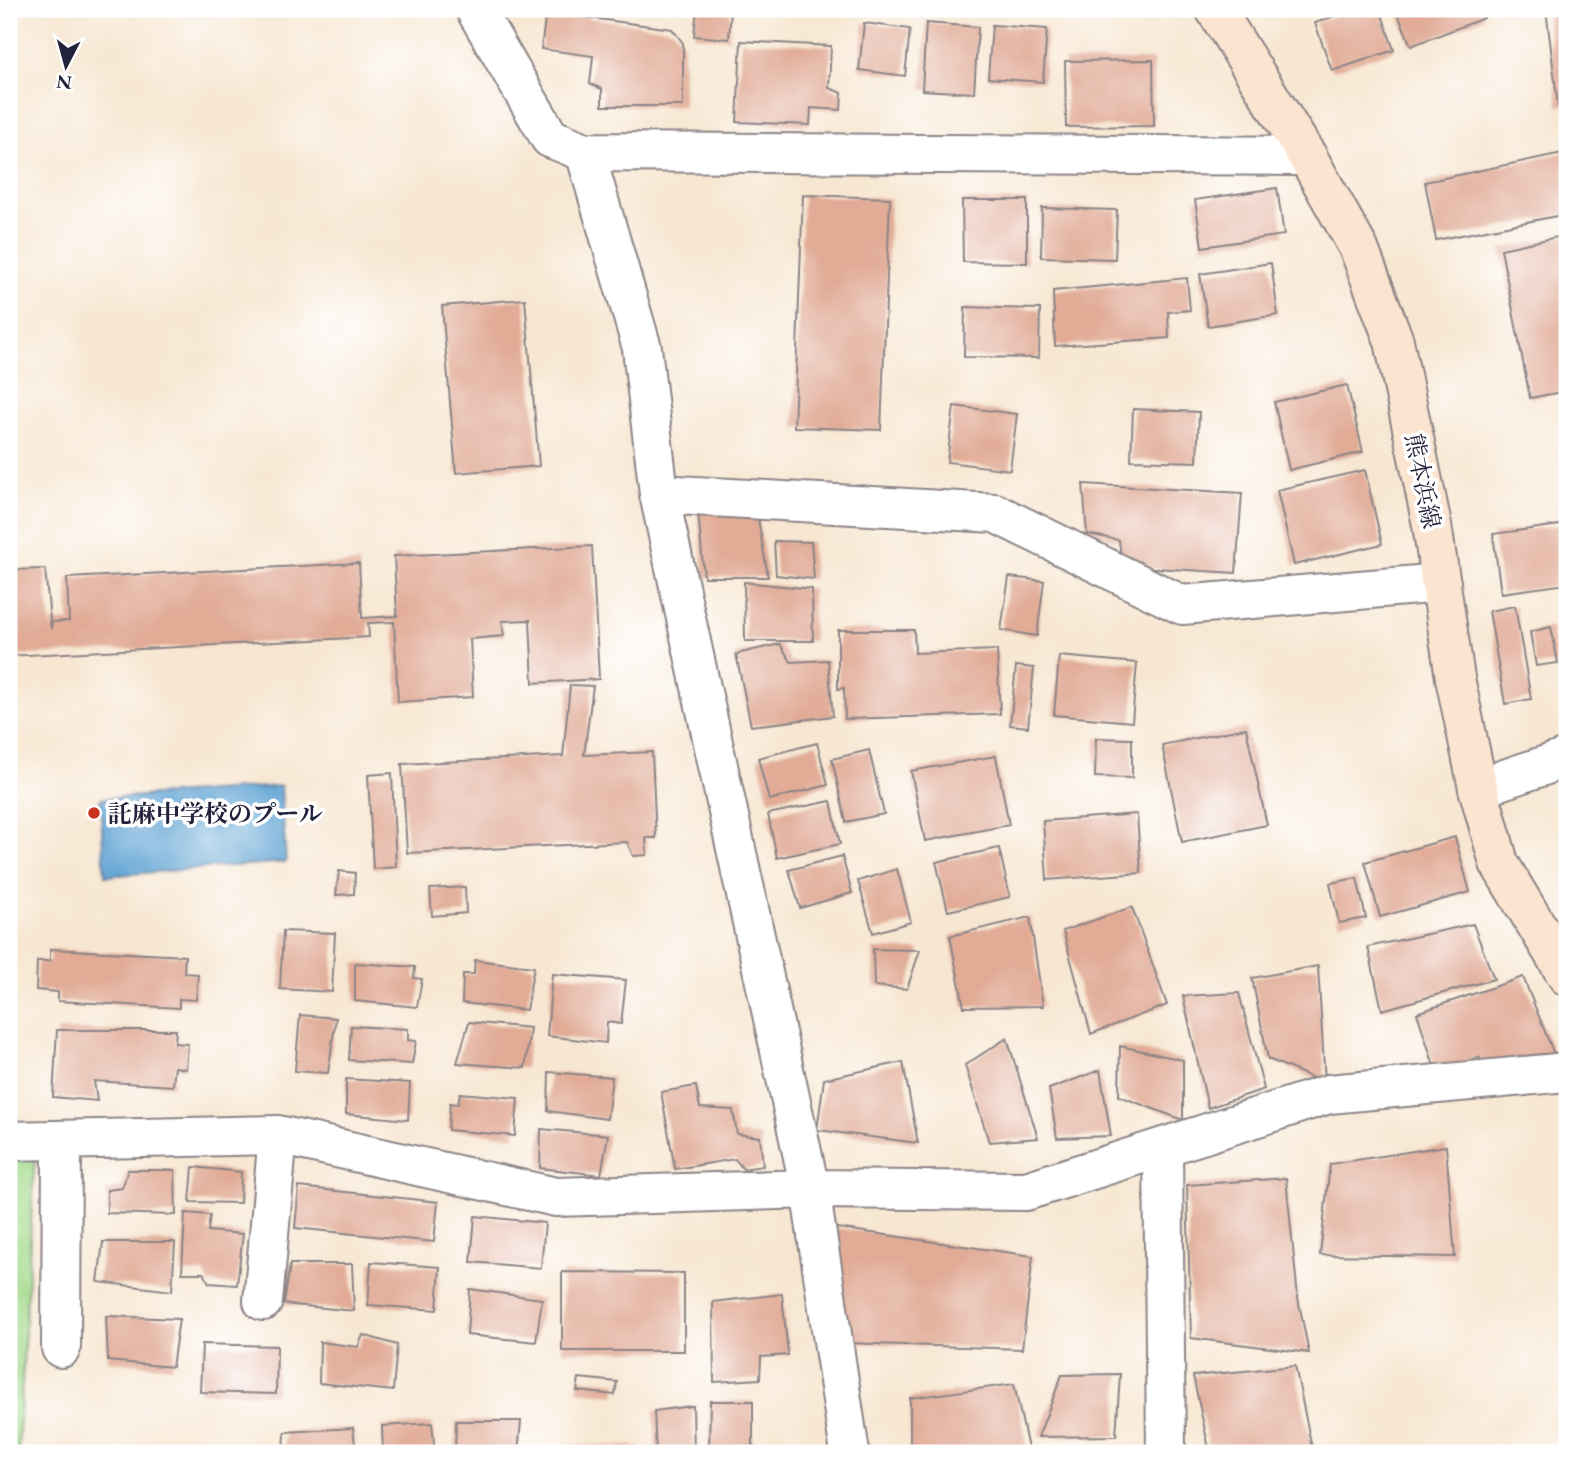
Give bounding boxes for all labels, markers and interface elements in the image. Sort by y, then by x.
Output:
north arrow [32,32,102,102]
text: N [55,69,73,96]
street label: 熊本浜線 [1399,431,1447,531]
place label: 託麻中学校のプール [108,798,323,829]
marker: 託麻中学校のプール [86,805,102,821]

